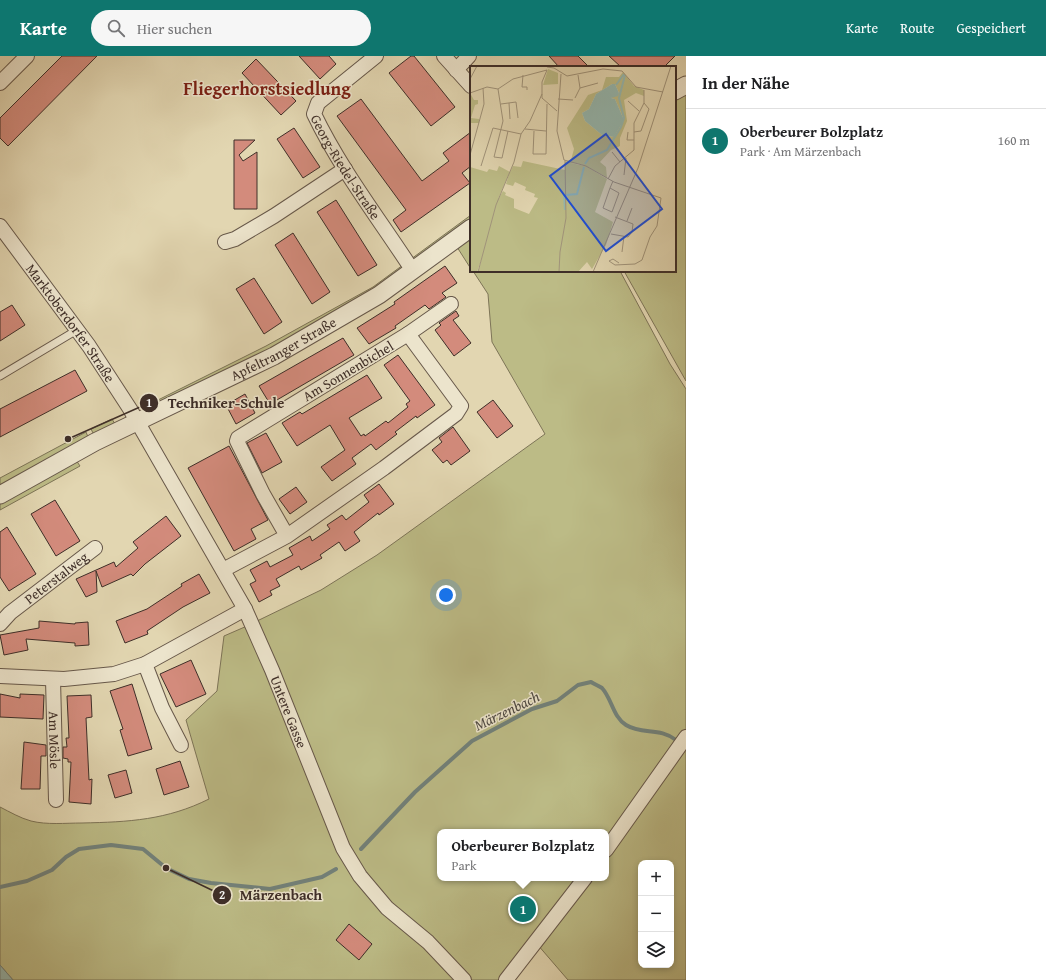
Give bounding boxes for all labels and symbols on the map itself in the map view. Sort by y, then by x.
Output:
inset map [470,66,676,272]
district label: Fliegerhorstsiedlung [183,75,351,102]
street label: Georg-Riedel-Straße [306,111,386,224]
street label: Marktoberdorfer Straße [21,259,120,387]
street label: Apfeltranger Straße [227,312,340,385]
street label: Am Sonnenbichel [299,336,397,406]
callout: Techniker-Schule [139,390,292,417]
text: Techniker-Schule [168,392,284,413]
text: 1 [146,394,152,411]
street label: Peterstalweg [20,547,92,609]
your location [436,585,456,605]
street label: Untere Gasse [265,673,312,751]
water label: Märzenbach [470,685,543,735]
street label: Am Mösle [44,711,65,770]
callout: Märzenbach [212,881,330,908]
text: Märzenbach [240,884,322,905]
text: 2 [219,886,225,903]
pin: 1 [510,894,536,924]

